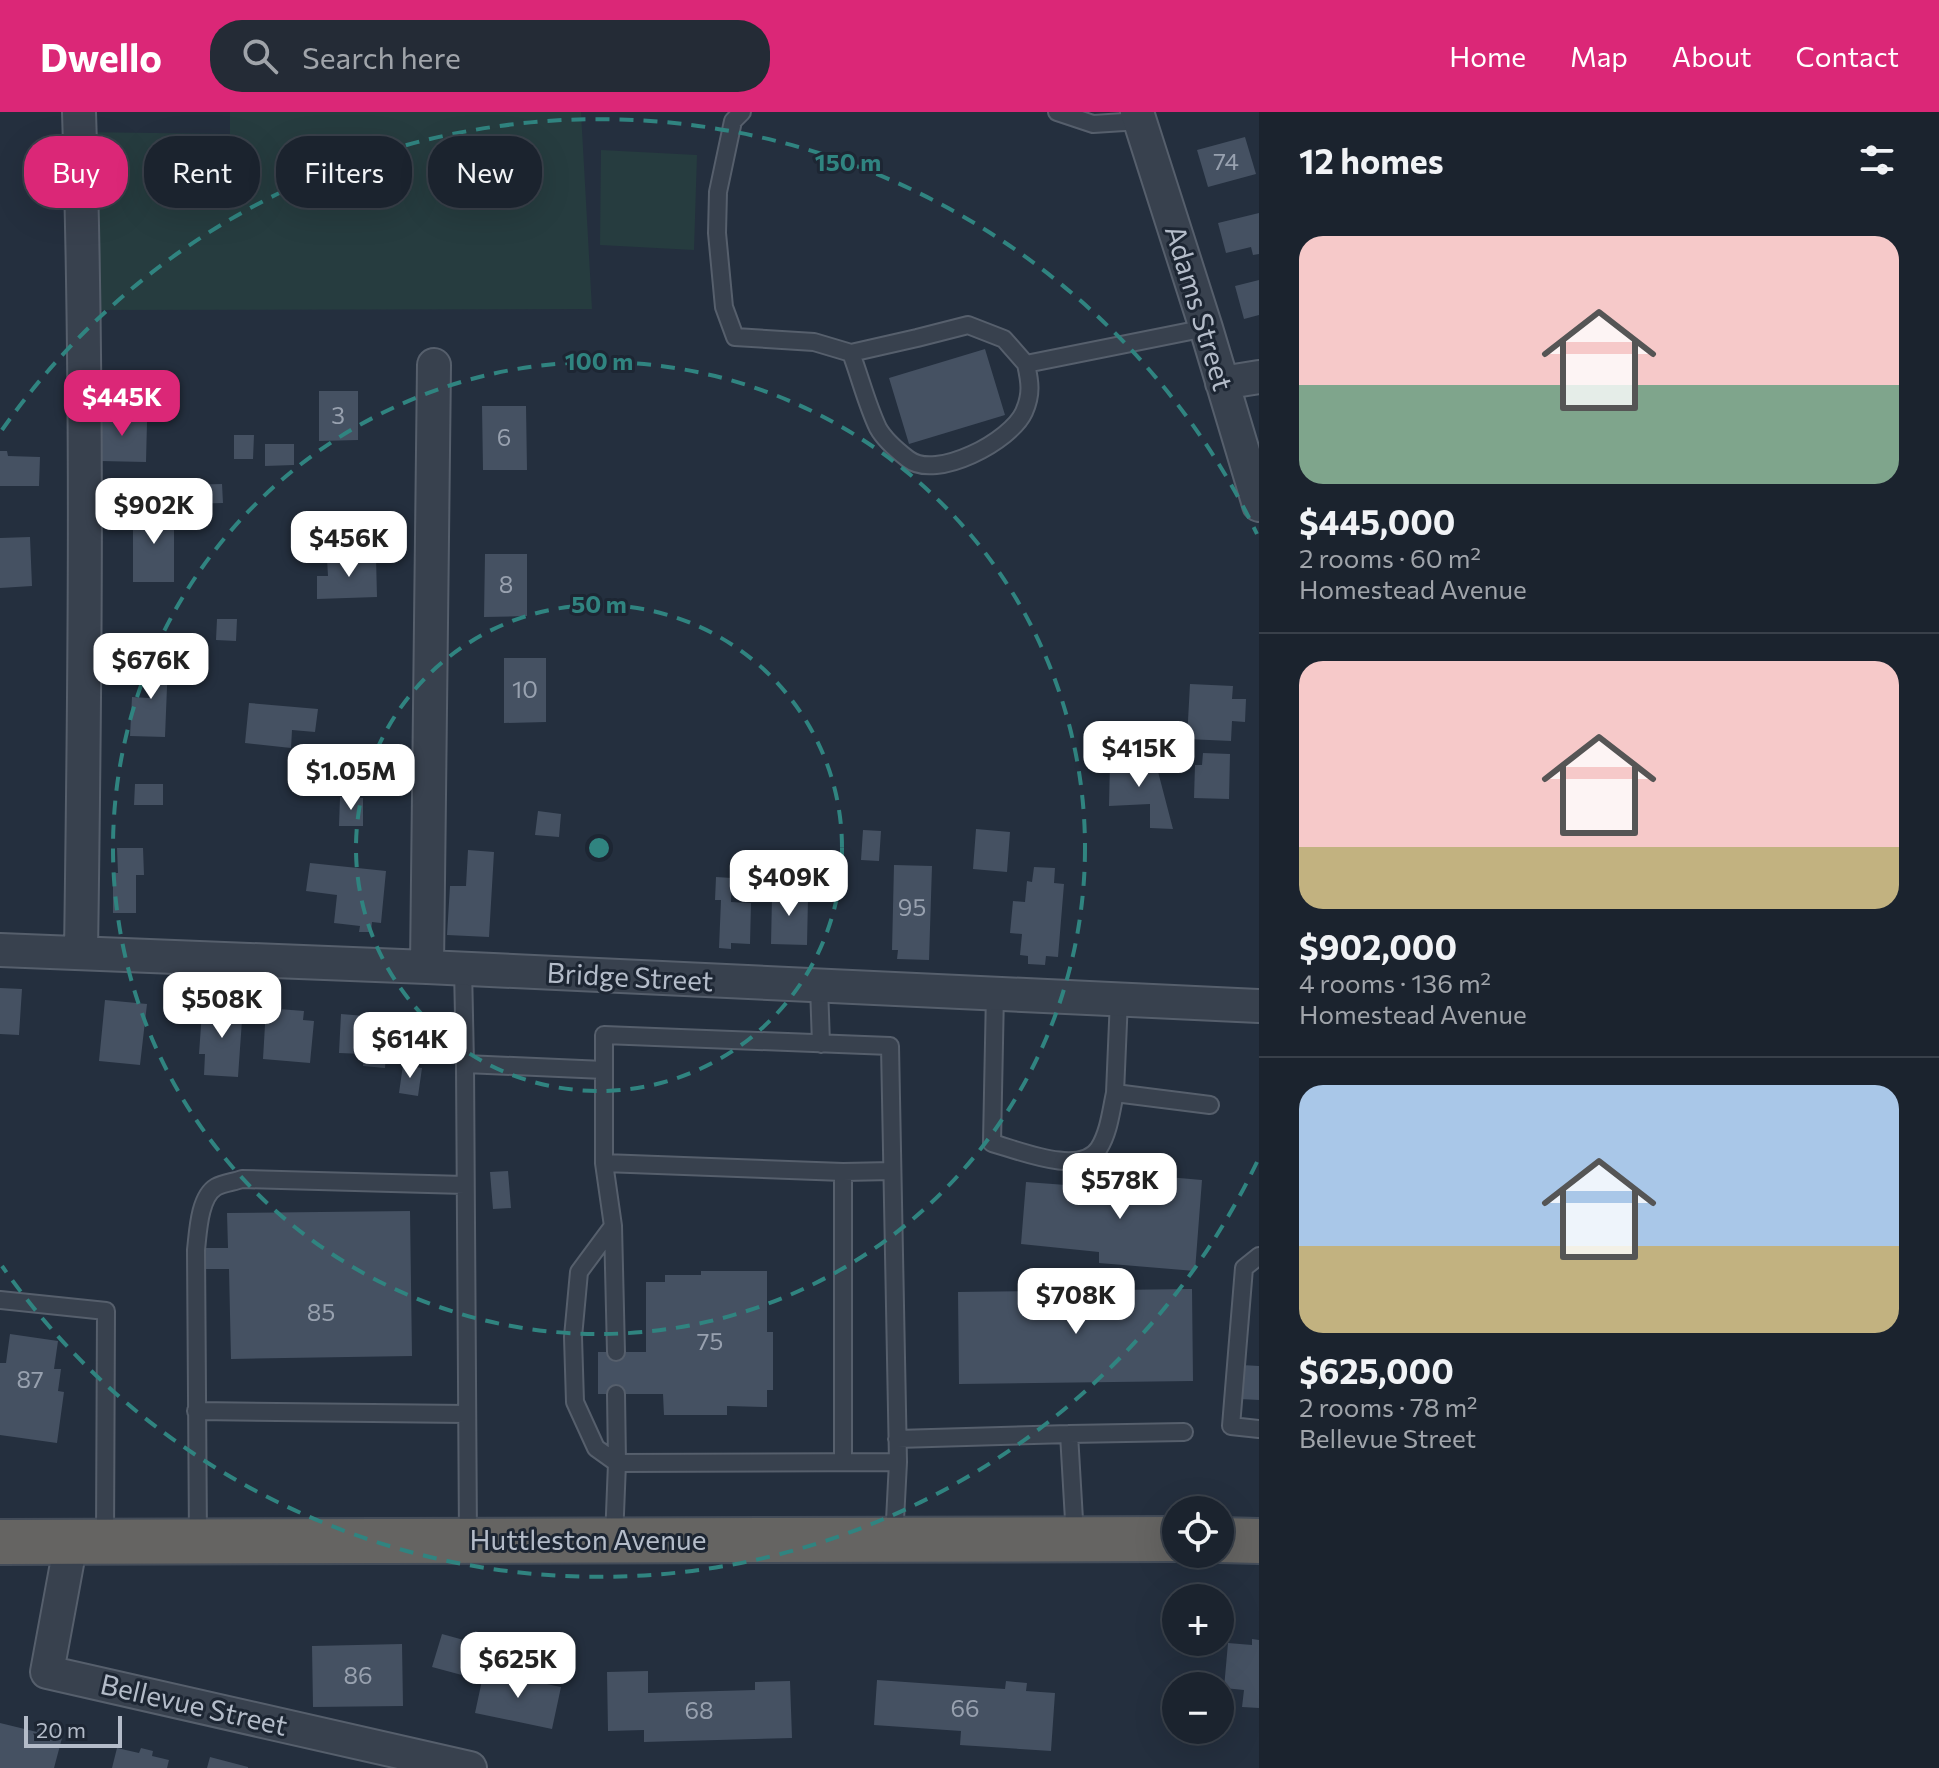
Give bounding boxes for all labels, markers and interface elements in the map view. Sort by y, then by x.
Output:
search box [210,20,770,92]
text: Dwello [40,33,162,80]
icon: search [238,34,282,78]
text: Search here [302,38,461,75]
text: Home [1449,39,1526,73]
text: Map [1570,39,1628,73]
text: About [1672,39,1752,73]
text: Contact [1796,39,1899,73]
chip: Buy [24,136,128,208]
chip: Rent [144,136,260,208]
chip: Filters [276,136,412,208]
chip: New [428,136,542,208]
icon: filters [1855,138,1899,182]
text: 12 homes [1299,139,1444,181]
house number: 74 [1213,146,1239,175]
text: 150 m [815,147,881,176]
street label: Adams Street [1159,221,1241,395]
icon: home [1527,288,1671,432]
text: 100 m [565,346,633,375]
pin: $445K [66,370,178,438]
text: $445K [82,380,162,411]
house number: 3 [331,400,345,429]
house number: 6 [497,422,511,451]
pin: $902K [98,478,210,546]
text: $902K [113,488,195,519]
text: $445,000 [1299,500,1455,542]
pin: $456K [293,511,405,579]
text: $456K [309,521,389,552]
text: 2 rooms · 60 m² [1299,542,1481,573]
house number: 8 [499,569,513,598]
text: Homestead Avenue [1299,573,1527,604]
text: 50 m [571,589,627,618]
pin: $676K [95,633,207,701]
text: $676K [111,643,191,674]
house number: 10 [512,674,538,703]
icon: home [1527,713,1671,857]
pin: $415K [1083,721,1195,789]
text: $415K [1101,731,1177,762]
pin: $1.05M [286,744,416,812]
text: $1.05M [306,754,396,785]
centre of rings [585,834,613,862]
pin: $409K [733,850,845,918]
text: $409K [748,860,830,891]
house number: 95 [898,892,926,921]
text: $902,000 [1299,925,1457,967]
street label: Bridge Street [546,955,714,997]
text: 4 rooms · 136 m² [1299,967,1491,998]
pin: $508K [166,972,278,1040]
text: $508K [181,982,263,1013]
text: Homestead Avenue [1299,998,1527,1029]
pin: $614K [354,1012,466,1080]
text: $614K [372,1022,448,1053]
icon: home [1527,1137,1671,1281]
pin: $578K [1064,1153,1176,1221]
text: $578K [1081,1163,1159,1194]
pin: $708K [1020,1268,1132,1336]
text: $708K [1036,1278,1116,1309]
house number: 85 [307,1297,335,1326]
house number: 75 [697,1326,723,1355]
text: $625,000 [1299,1349,1454,1391]
house number: 87 [16,1364,44,1393]
text: 2 rooms · 78 m² [1299,1391,1478,1422]
text: Bellevue Street [1299,1422,1476,1453]
map controls [1162,1496,1234,1744]
button: locate [1162,1496,1234,1568]
street label: Huttleston Avenue [470,1522,706,1556]
button: + [1162,1584,1234,1656]
pin: $625K [462,1632,574,1700]
text: $625K [479,1642,557,1673]
house number: 86 [343,1660,373,1689]
street label: Bellevue Street [97,1666,291,1742]
button: − [1162,1672,1234,1744]
house number: 66 [950,1693,980,1722]
house number: 68 [684,1695,714,1724]
scale bar [24,1712,122,1748]
text: 20 m [36,1716,86,1743]

